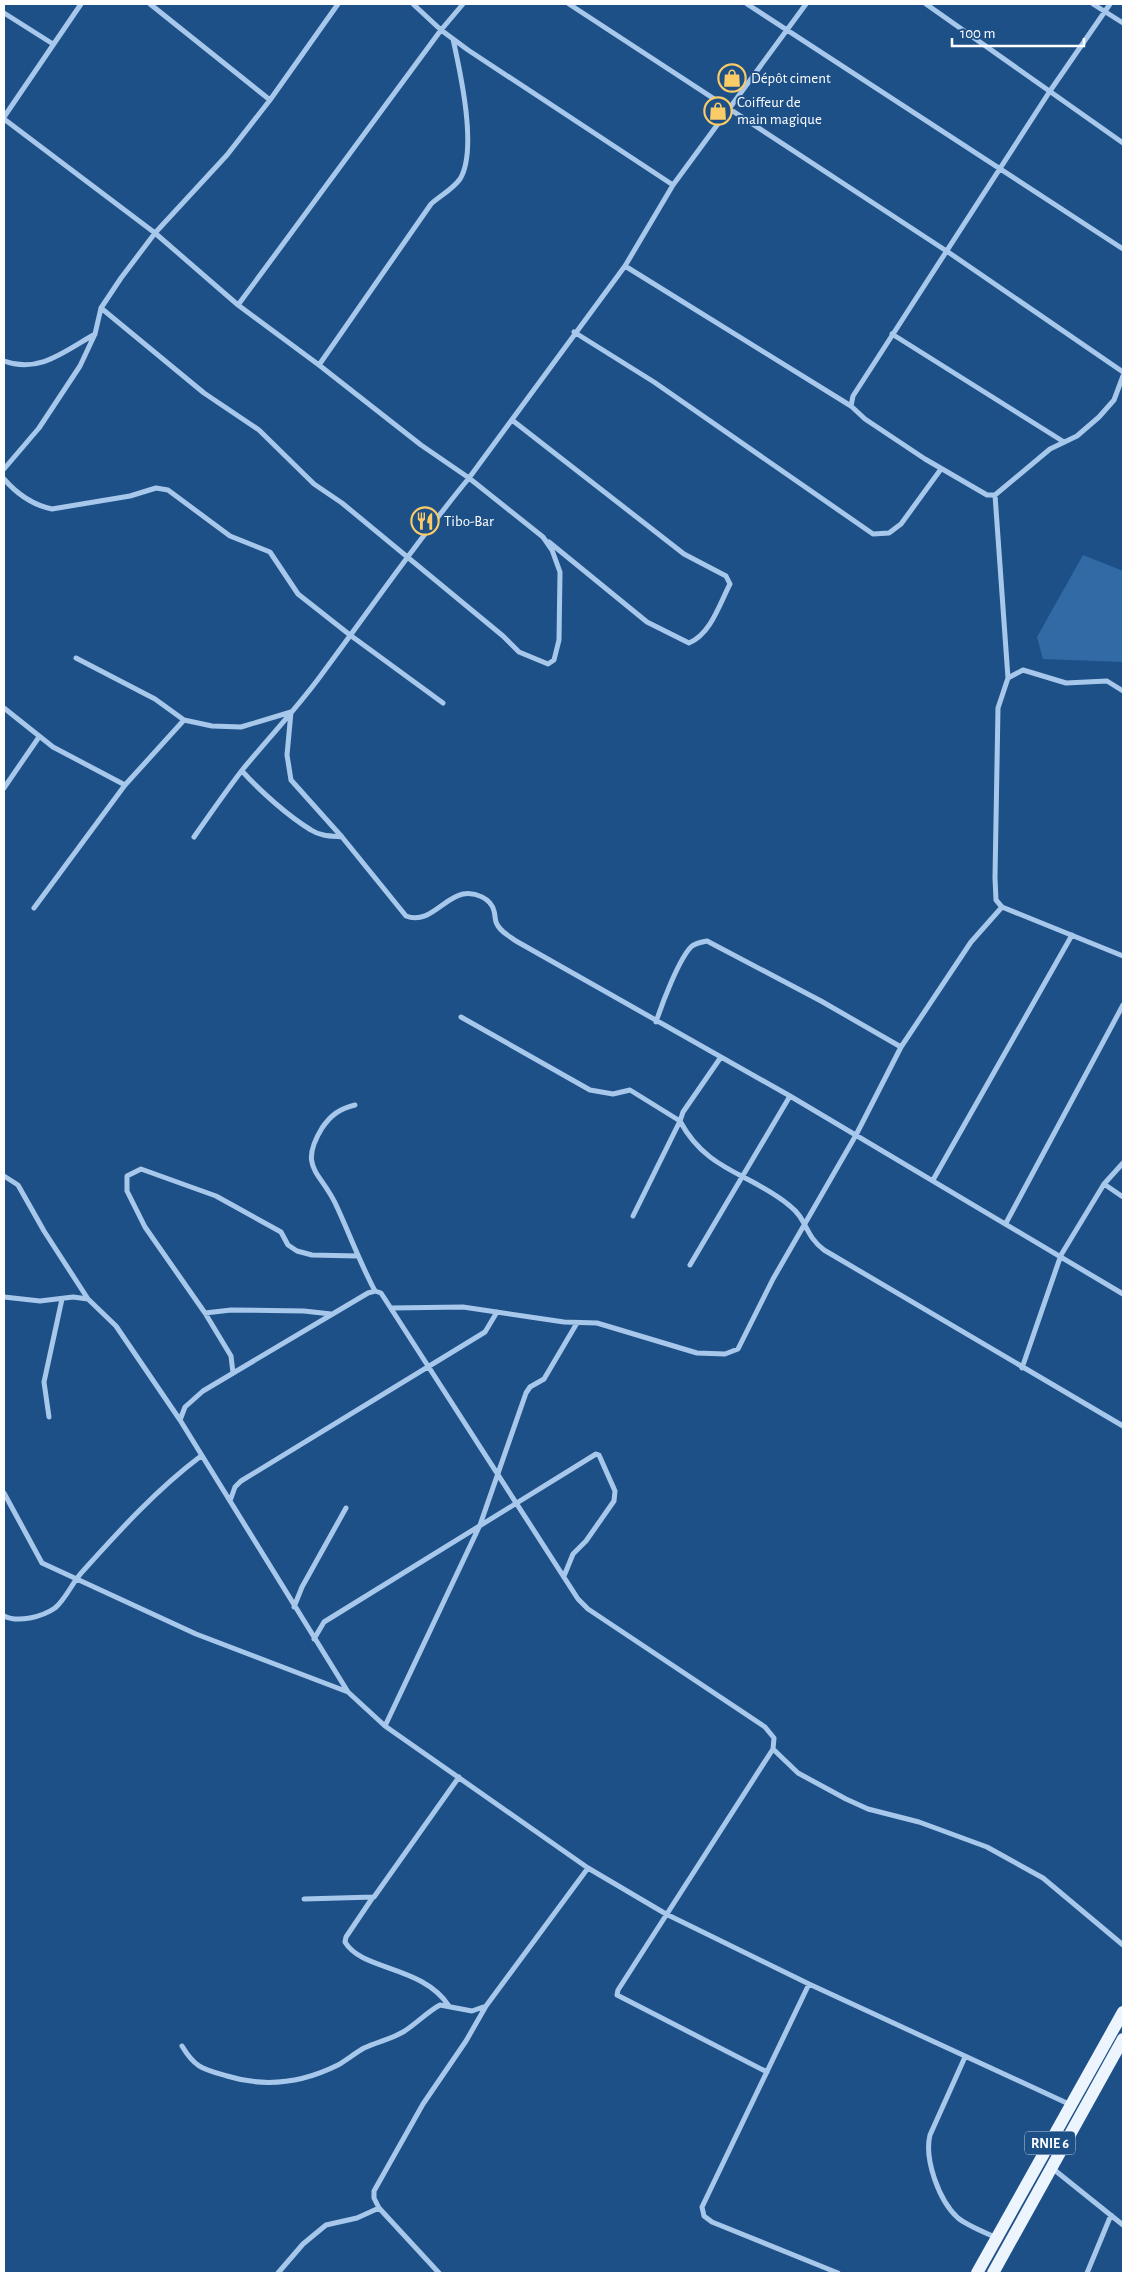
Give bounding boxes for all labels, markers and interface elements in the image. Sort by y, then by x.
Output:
scale bar [952,15,1084,47]
text: 100 m [960,26,995,41]
shop icon: Dépôt ciment [717,63,747,93]
place label: Dépôt ciment [751,71,831,86]
place label: Coiffeur de main magique [737,95,822,127]
shop icon: Coiffeur de main magique [703,96,733,126]
restaurant icon: Tibo-Bar [410,506,440,536]
place label: Tibo-Bar [444,514,494,529]
road number: RNIE 6 [1025,2132,1075,2154]

